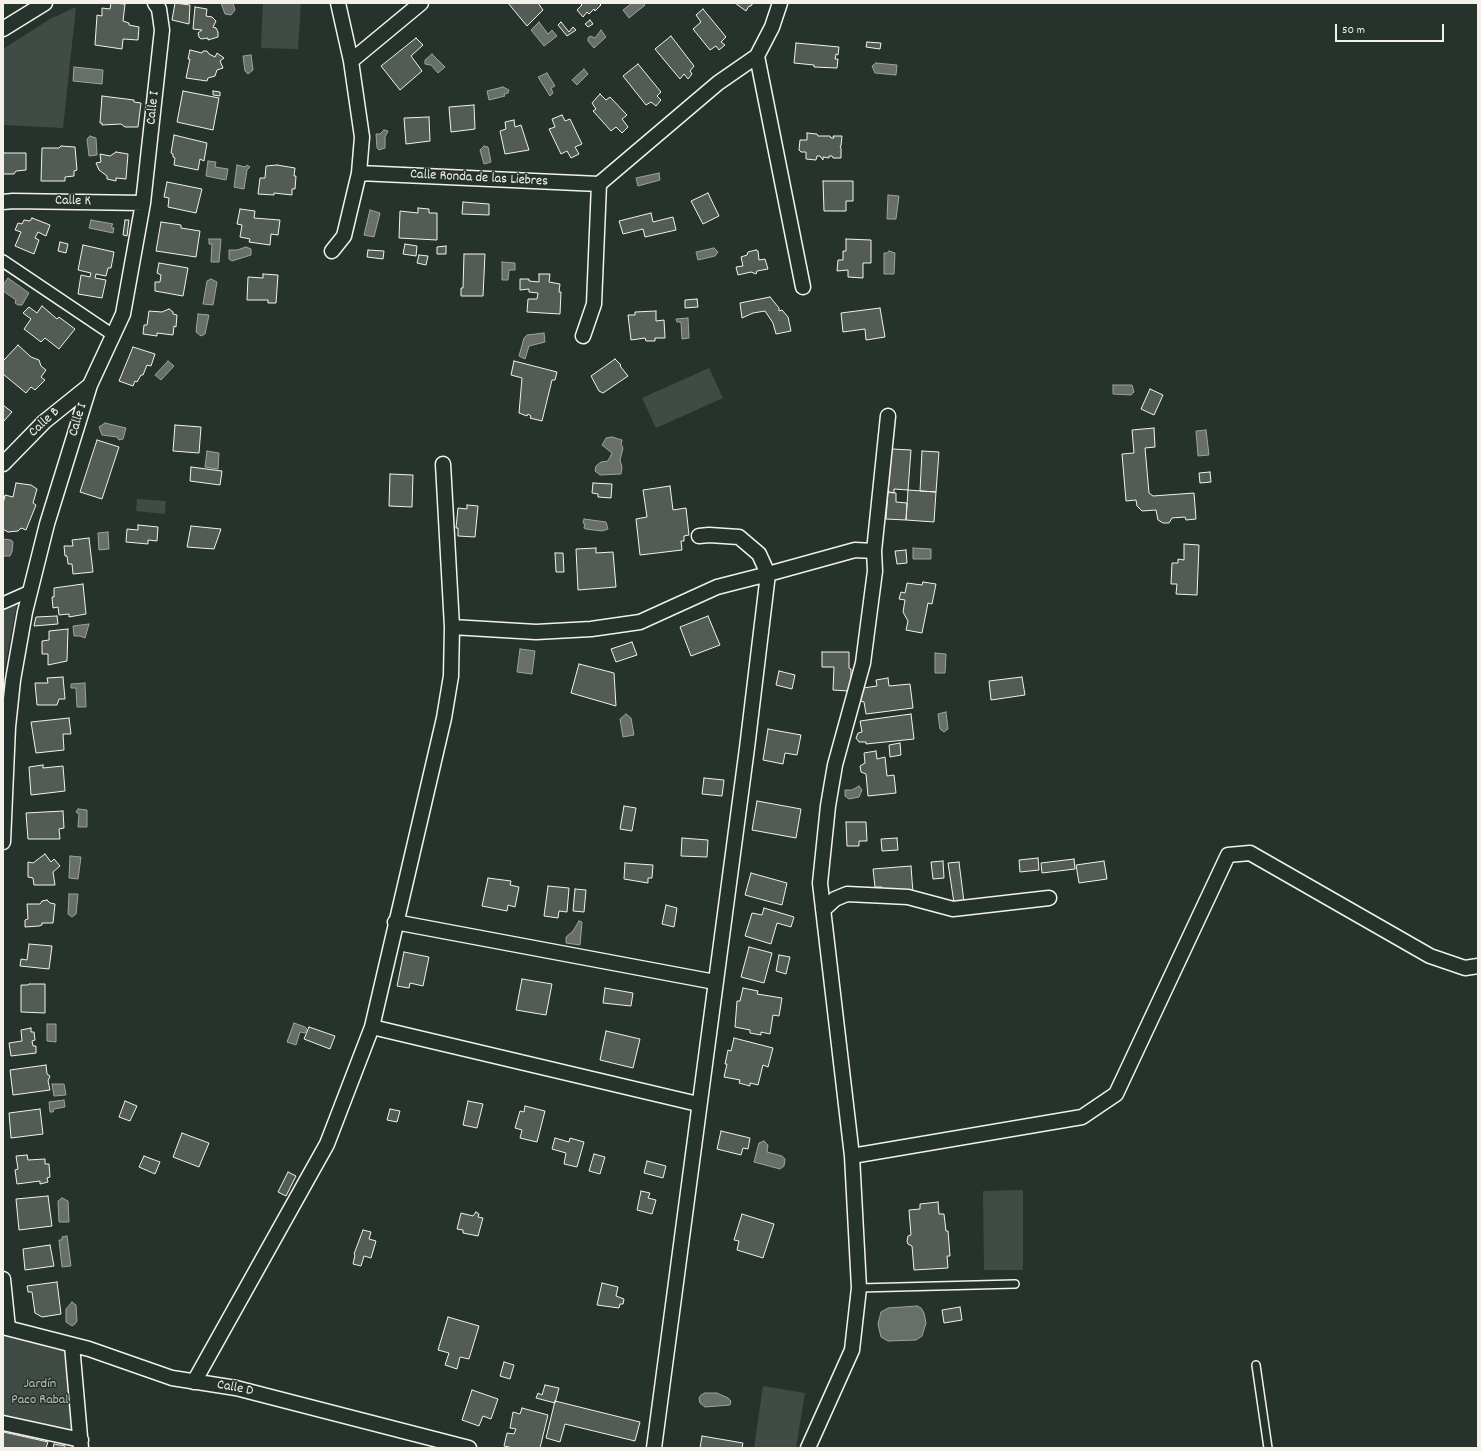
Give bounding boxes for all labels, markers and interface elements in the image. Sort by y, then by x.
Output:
scale bar [1337,16,1446,42]
text: 50 m [1342,22,1365,39]
street label: Calle I [144,90,164,126]
street label: Calle Ronda de las Liebres [410,167,548,191]
street label: Calle K [55,193,91,211]
street label: Calle I [66,401,92,439]
street label: Calle B [26,405,64,441]
park label: Jardín Paco Rabal [11,1377,69,1410]
street label: Calle D [215,1377,255,1401]

